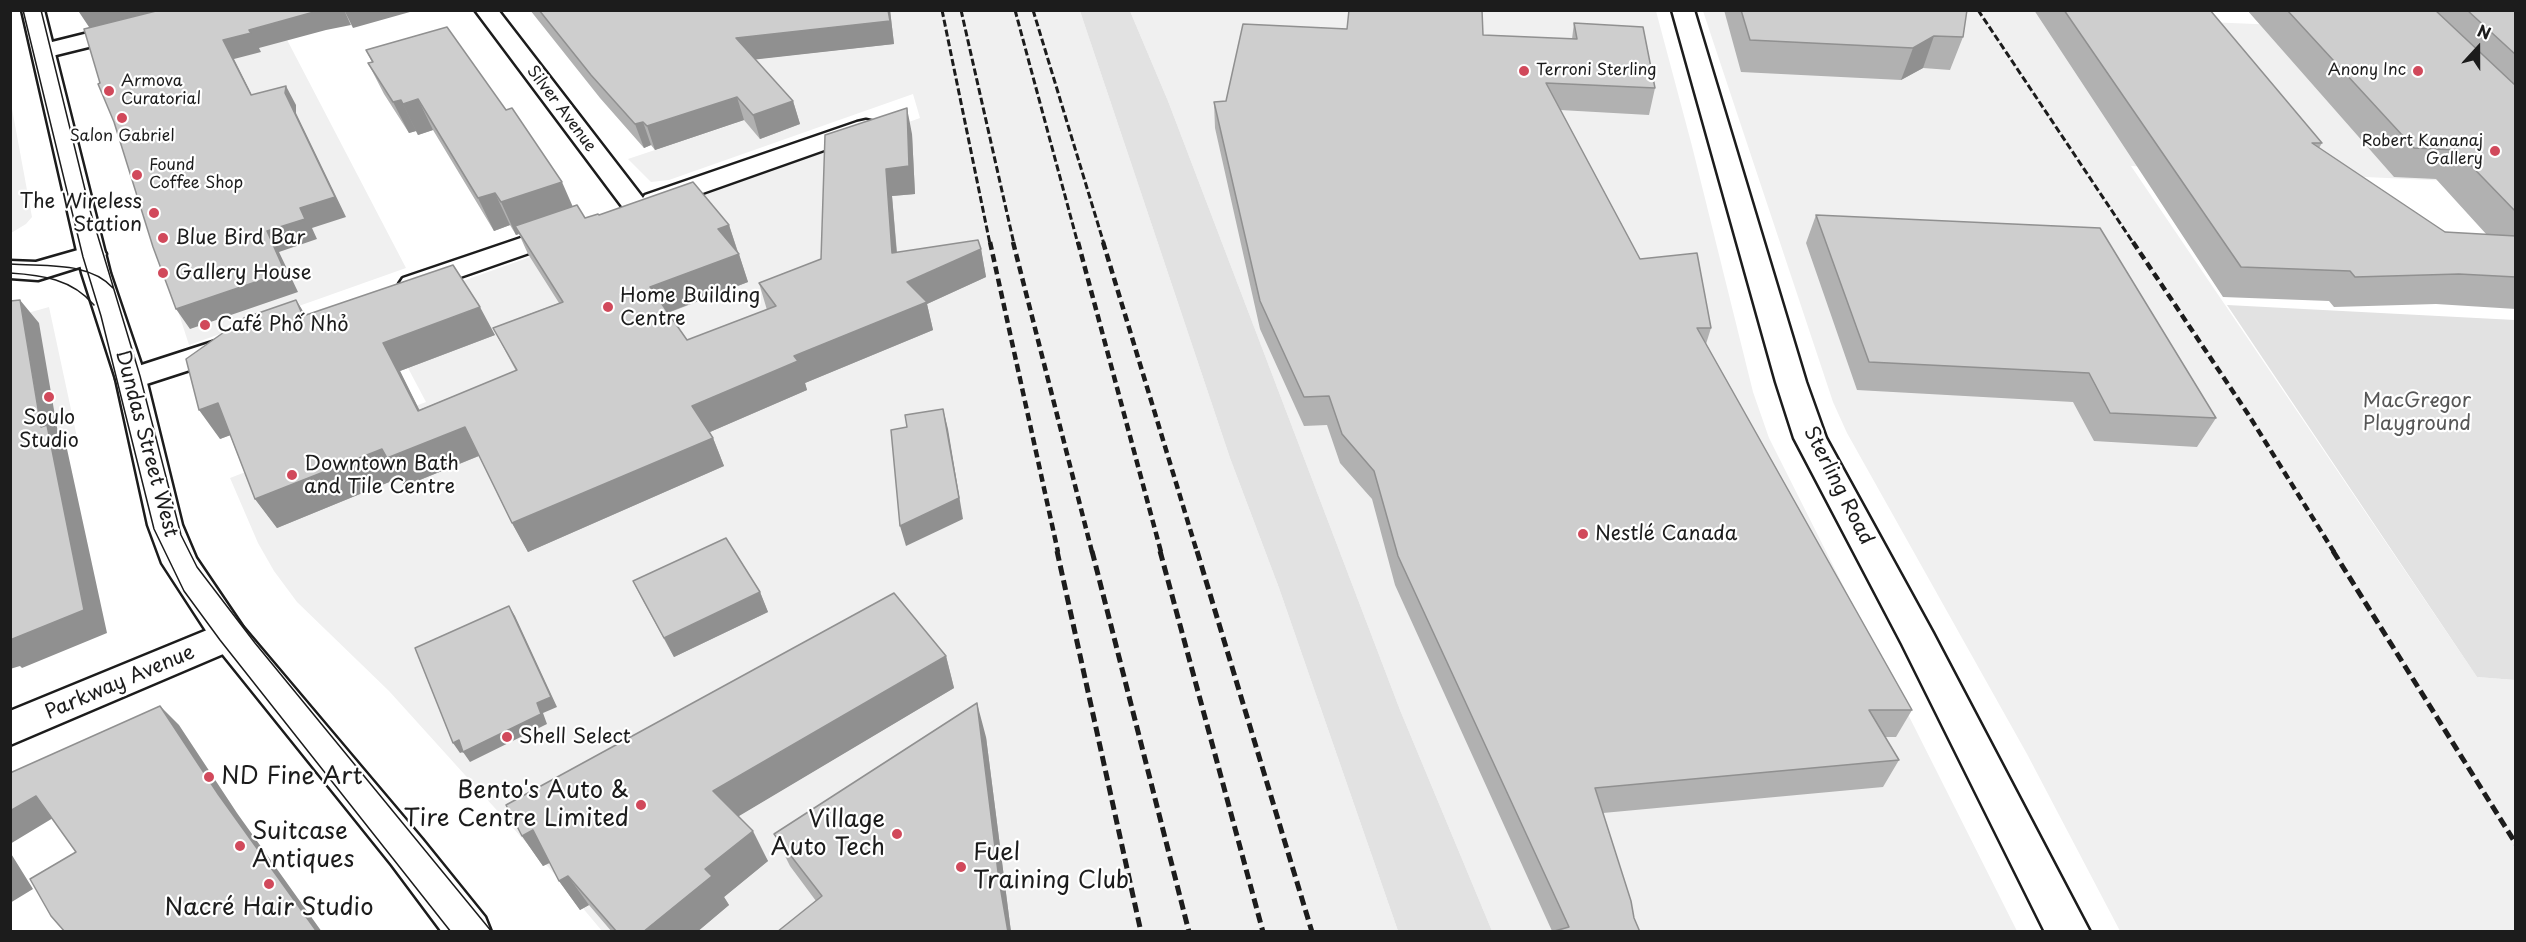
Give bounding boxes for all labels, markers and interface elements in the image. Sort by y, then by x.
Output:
north arrow [2448,18,2508,78]
text: N [2474,18,2495,45]
place label: Terroni Sterling [1536,61,1657,81]
place label: Anony Inc [2328,61,2406,81]
street label: Silver Avenue [522,62,600,156]
marker: Terroni Sterling [1517,64,1531,78]
marker: Anony Inc [2411,64,2425,78]
place label: Armova Curatorial [121,72,201,110]
marker: Armova Curatorial [102,84,116,98]
marker: Salon Gabriel [115,111,129,125]
place label: Salon Gabriel [69,127,175,147]
place label: Robert Kananaj Gallery [2362,132,2483,170]
marker: Robert Kananaj Gallery [2488,144,2502,158]
place label: Found Coffee Shop [149,156,243,194]
marker: Found Coffee Shop [130,168,144,182]
place label: The Wireless Station [19,190,142,237]
marker: The Wireless Station [147,206,161,220]
place label: Blue Bird Bar [175,226,305,250]
marker: Blue Bird Bar [156,231,170,245]
place label: Gallery House [175,261,312,285]
marker: Gallery House [156,266,170,280]
place label: Home Building Centre [620,284,760,331]
marker: Home Building Centre [601,300,615,314]
place label: Café Phố Nhỏ [217,313,349,337]
marker: Café Phố Nhỏ [198,318,212,332]
street label: Dundas Street West [110,348,182,540]
park label: MacGregor Playground [2363,389,2471,436]
marker: Soulo Studio [42,390,56,404]
place label: Soulo Studio [19,406,79,453]
street label: Sterling Road [1798,423,1878,549]
place label: Downtown Bath and Tile Centre [304,452,459,499]
marker: Downtown Bath and Tile Centre [285,468,299,482]
place label: Nestlé Canada [1595,522,1737,546]
marker: Nestlé Canada [1576,527,1590,541]
street label: Parkway Avenue [42,641,198,725]
place label: Shell Select [519,725,631,749]
marker: Shell Select [500,730,514,744]
place label: ND Fine Art [221,763,363,791]
marker: ND Fine Art [202,770,216,784]
place label: Bento's Auto & Tire Centre Limited [404,777,629,833]
marker: Bento's Auto & Tire Centre Limited [634,798,648,812]
place label: Village Auto Tech [771,806,885,862]
place label: Suitcase Antiques [252,818,354,874]
marker: Village Auto Tech [890,827,904,841]
marker: Suitcase Antiques [233,839,247,853]
place label: Fuel Training Club [973,839,1129,895]
marker: Fuel Training Club [954,860,968,874]
marker: Nacré Hair Studio [262,877,276,891]
place label: Nacré Hair Studio [165,894,373,922]

